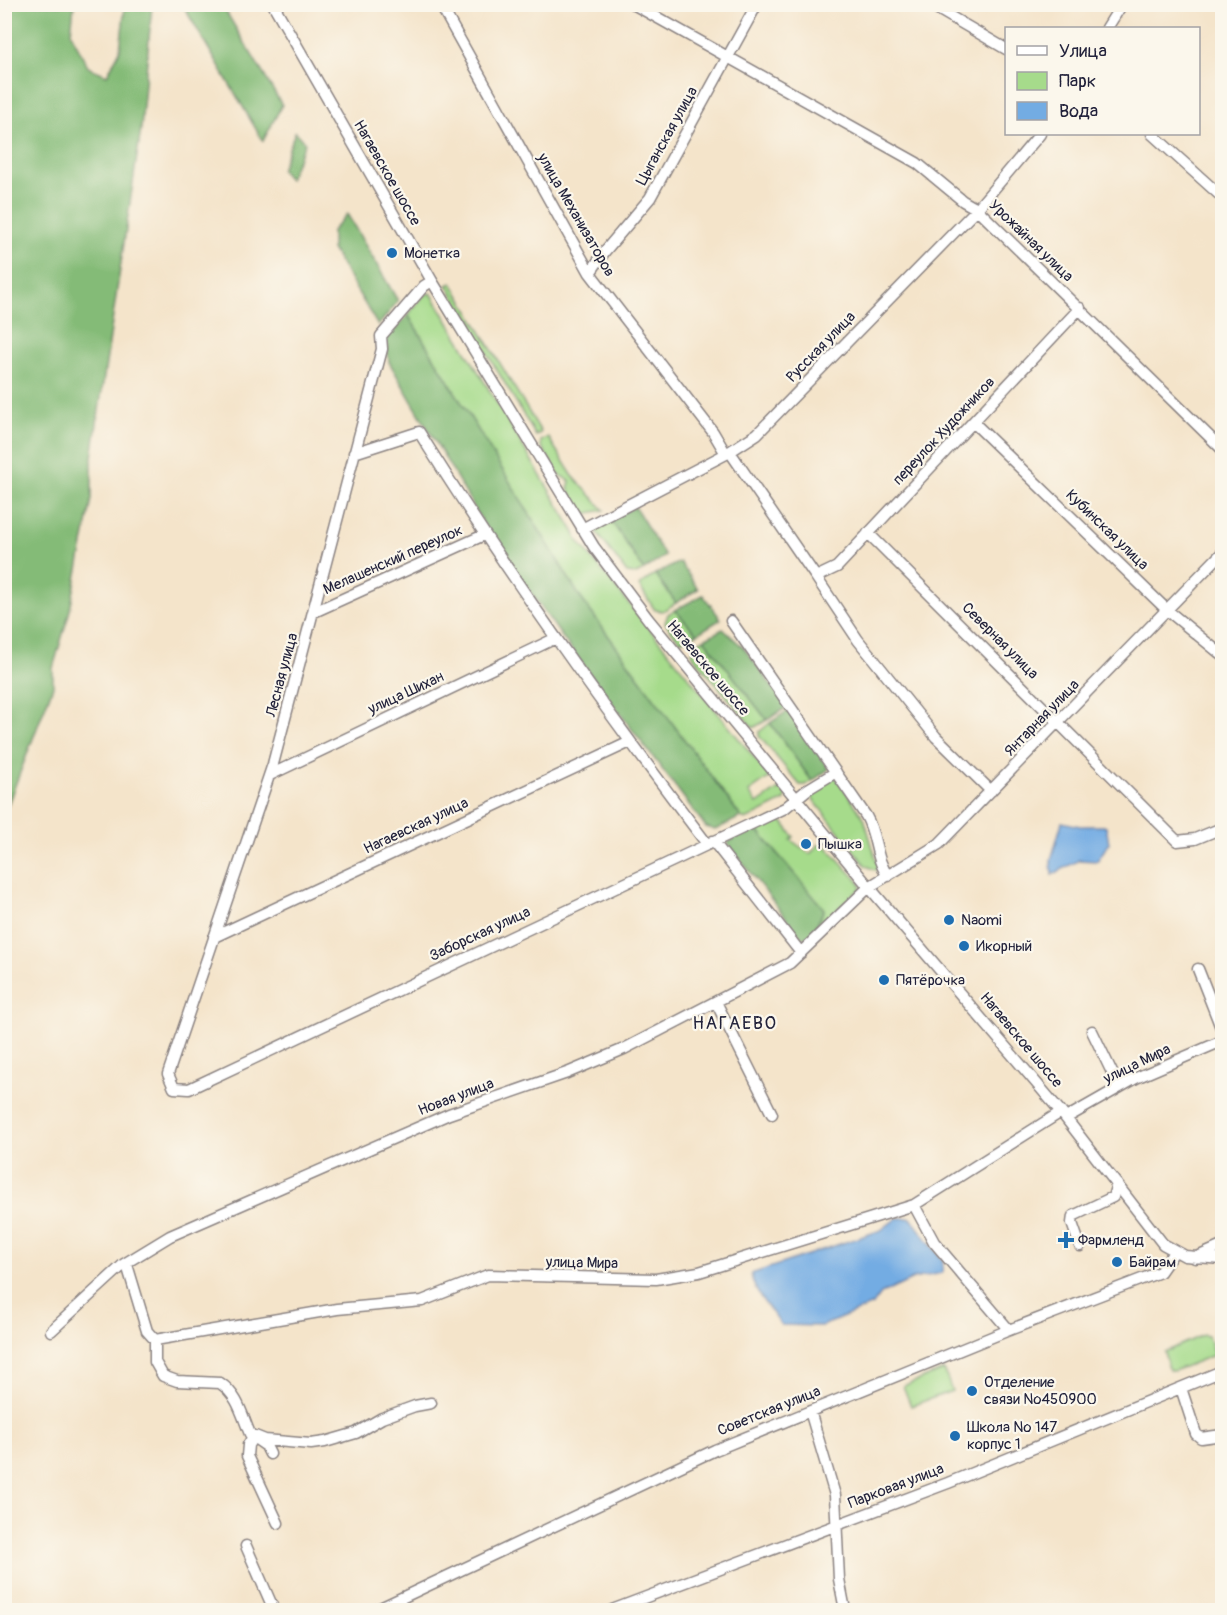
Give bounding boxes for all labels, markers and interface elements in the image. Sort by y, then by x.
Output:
legend [1005,27,1200,135]
text: Улица [1059,40,1107,63]
text: Парк [1059,70,1096,93]
street label: Цыганская улица [632,83,702,189]
text: Вода [1059,100,1098,123]
street label: Нагаевское шоссе [349,117,425,230]
street label: улица Механизаторов [532,149,619,280]
street label: Урожайная улица [985,196,1077,286]
place label: Монетка [404,244,460,263]
marker: Монетка [385,246,399,260]
street label: Русская улица [782,307,860,387]
street label: переулок Художников [889,373,999,489]
street label: Кубинская улица [1062,486,1152,574]
street label: Мелашенский переулок [320,521,466,599]
street label: Северная улица [958,599,1042,683]
street label: Нагаевское шоссе [663,616,754,720]
street label: Лесная улица [261,631,302,720]
street label: улица Шихан [364,667,447,719]
street label: Янтарная улица [1000,675,1084,761]
street label: Нагаевская улица [361,793,471,859]
place label: Пышка [818,835,862,854]
marker: Пышка [799,837,813,851]
street label: Заборская улица [426,902,534,966]
place label: Naomi [961,911,1002,930]
marker: Naomi [942,913,956,927]
place label: Икорный [976,937,1032,956]
marker: Икорный [957,939,971,953]
place label: Пятёрочка [896,971,965,990]
marker: Пятёрочка [877,973,891,987]
street label: Нагаевское шоссе [976,988,1067,1092]
district label: НАГАЕВО [693,1012,777,1035]
street label: улица Мира [1100,1040,1174,1089]
street label: Новая улица [415,1074,497,1120]
place label: Фармленд [1078,1231,1144,1250]
marker: Фармленд [1059,1233,1073,1247]
street label: улица Мира [545,1253,618,1273]
place label: Байрам [1129,1253,1176,1272]
marker: Байрам [1110,1255,1124,1269]
place label: Отделение связи №450900 [984,1373,1097,1409]
street label: Советская улица [715,1382,823,1440]
marker: Отделение связи №450900 [965,1384,979,1398]
place label: Школа № 147 корпус 1 [967,1418,1057,1454]
marker: Школа № 147 корпус 1 [948,1429,962,1443]
street label: Парковая улица [846,1459,947,1513]

